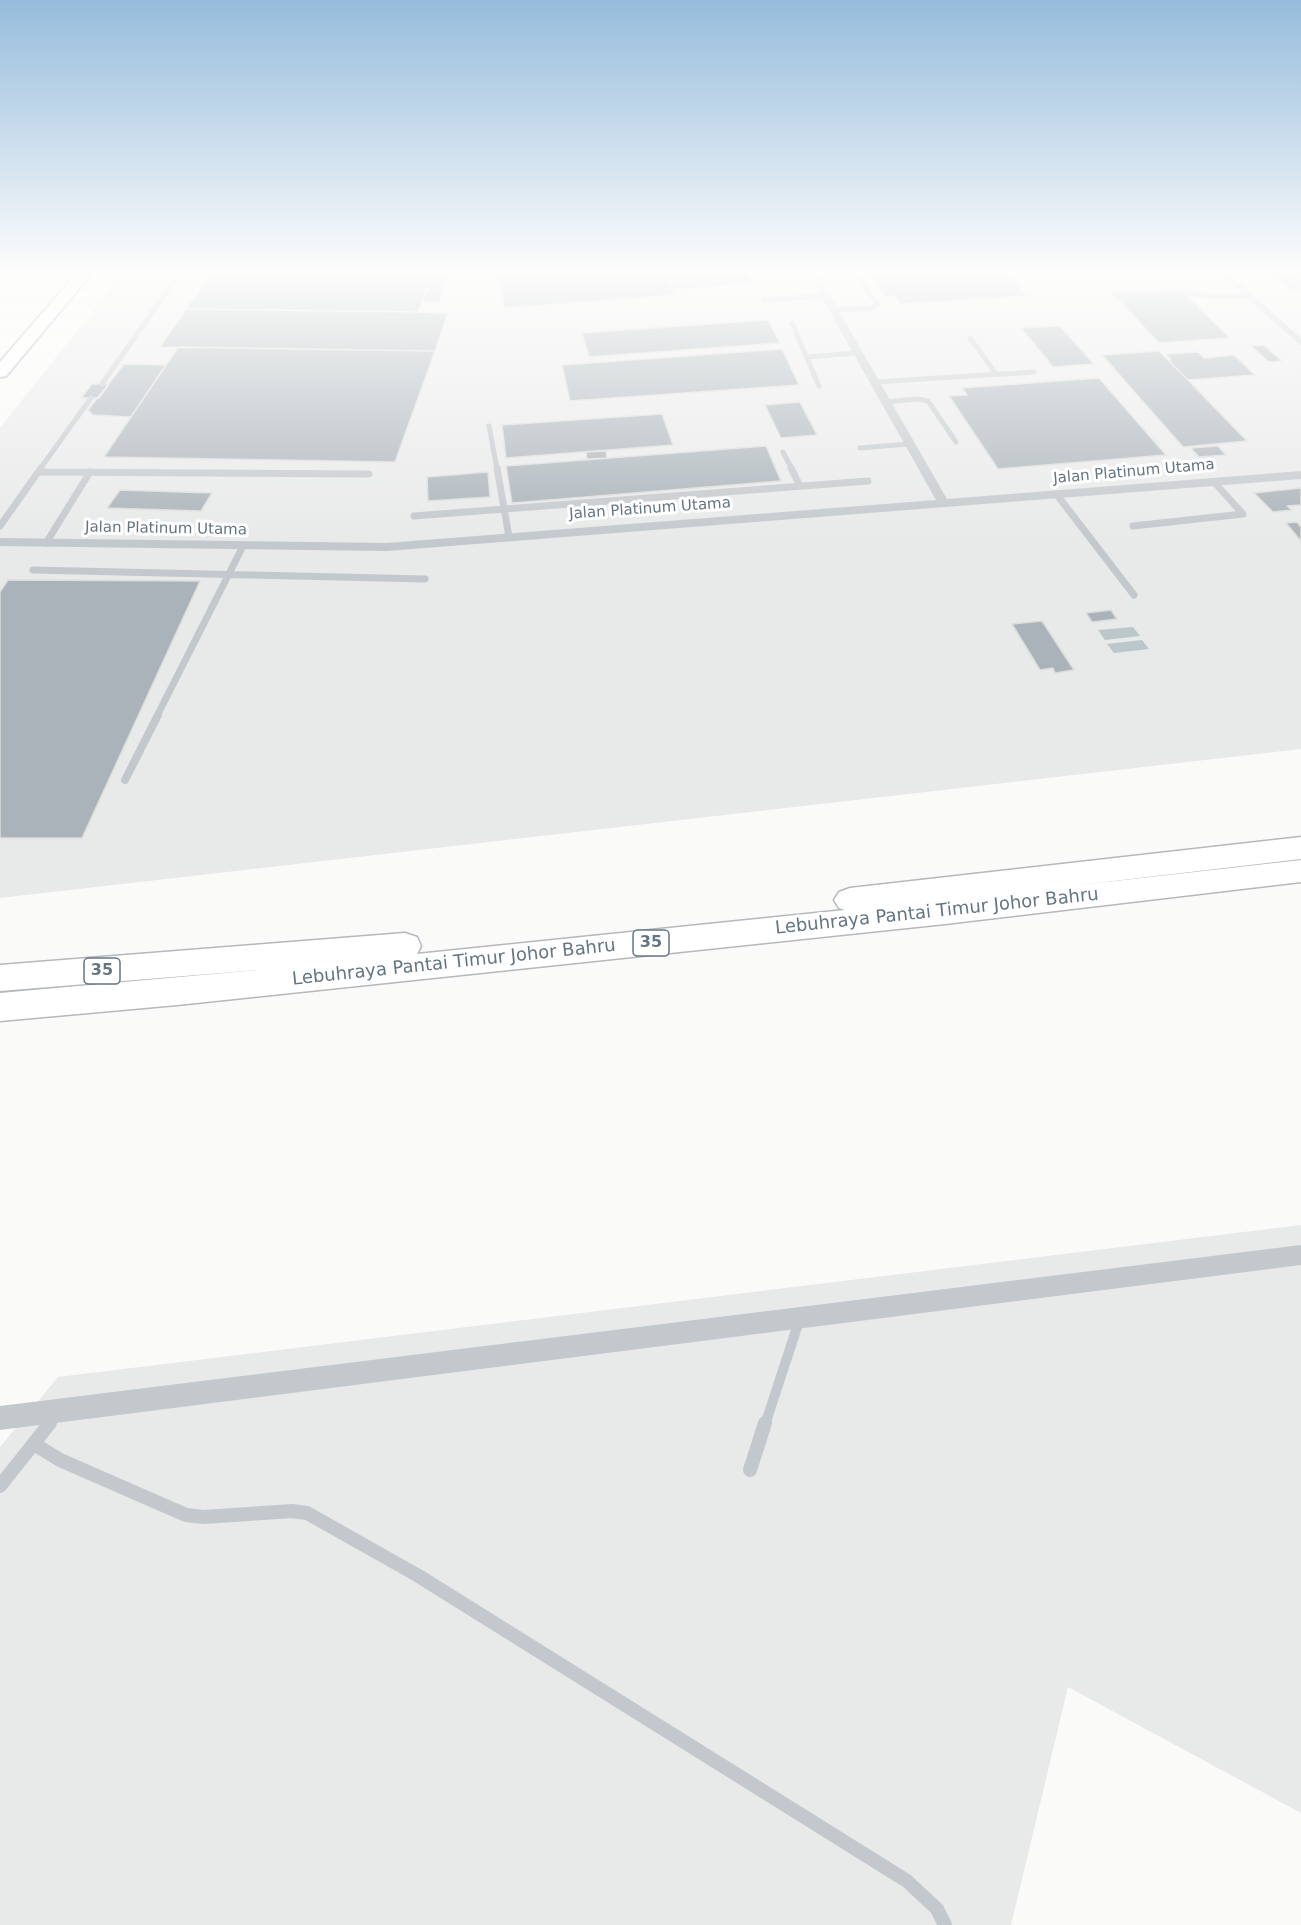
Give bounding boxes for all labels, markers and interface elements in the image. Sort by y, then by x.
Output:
street label: Jalan Platinum Utama [1053,456,1215,488]
street label: Jalan Platinum Utama [569,494,731,524]
street label: Jalan Platinum Utama [85,519,247,539]
street label: Lebuhraya Pantai Timur Johor Bahru [774,884,1100,940]
road number: 35 [633,930,669,956]
street label: Lebuhraya Pantai Timur Johor Bahru [291,935,617,991]
road number: 35 [84,958,120,984]

